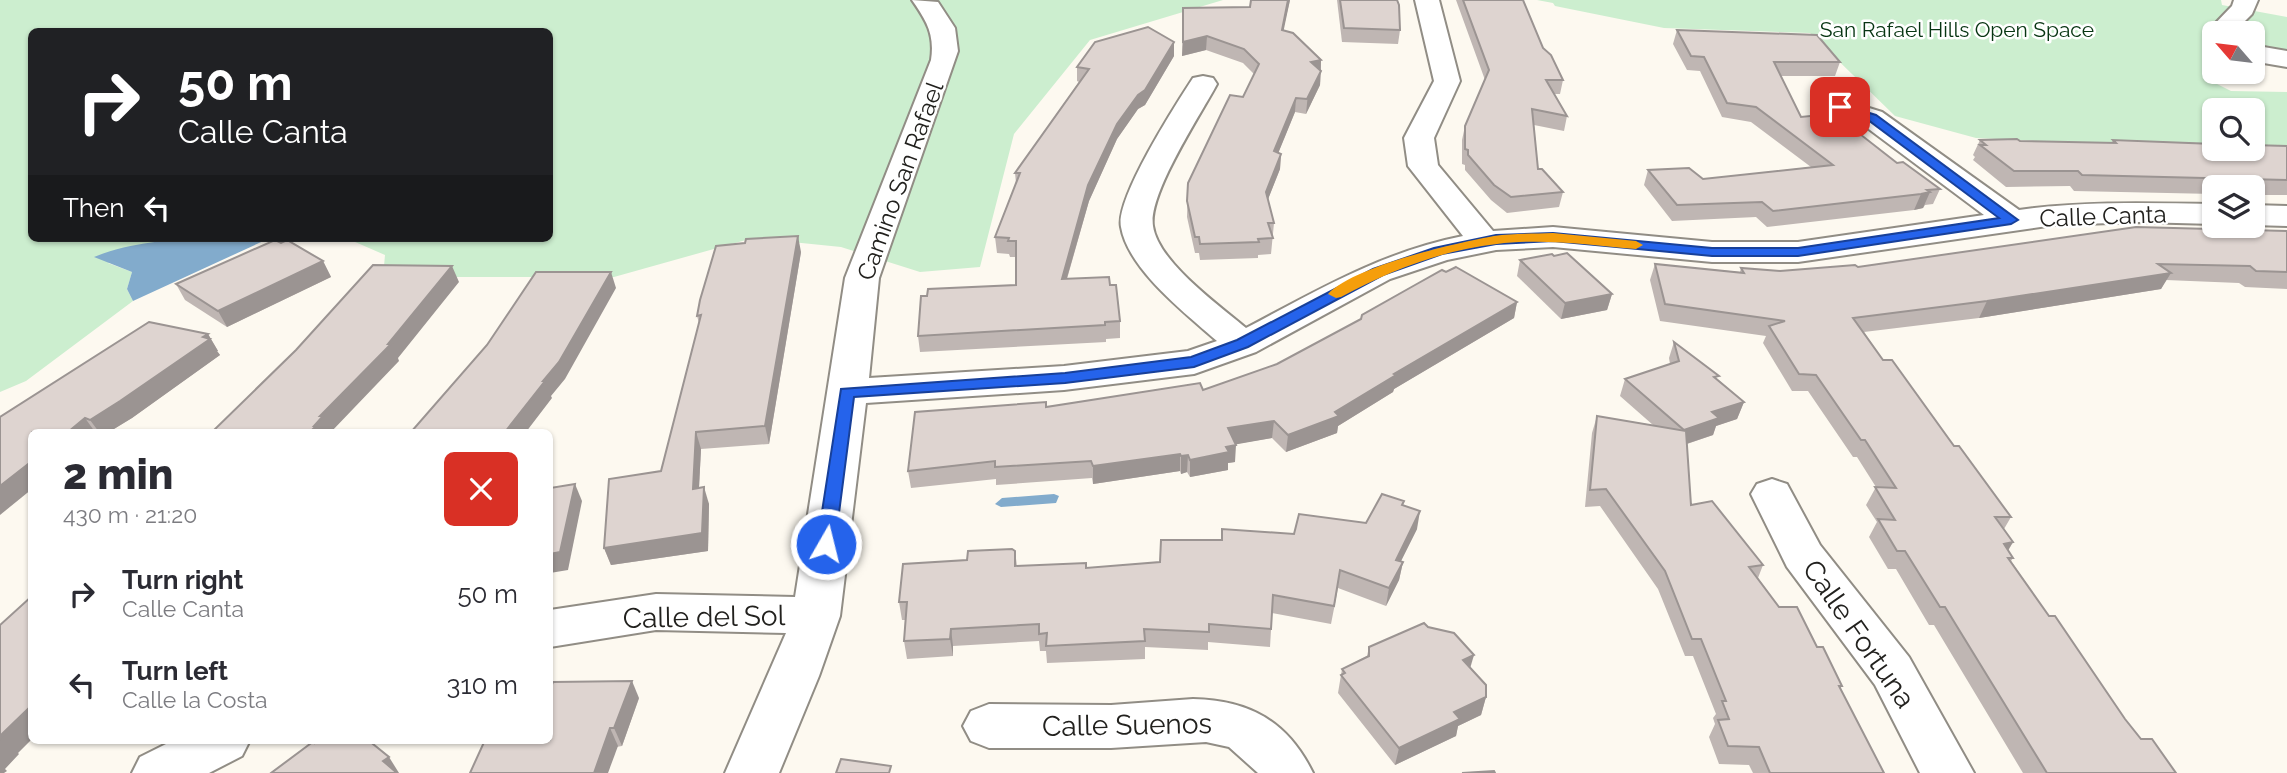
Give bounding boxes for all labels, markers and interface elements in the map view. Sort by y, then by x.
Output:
park label: San Rafael Hills Open Space [1820,17,2094,42]
north arrow [2202,21,2264,84]
map controls [2202,21,2265,238]
text: 50 m [178,54,293,111]
icon: right [63,56,154,147]
street label: Camino San Rafael [851,77,950,284]
pin [1810,77,1870,137]
icon: arrive [1821,88,1859,126]
button: search [2202,98,2265,161]
text: Calle Canta [178,113,348,150]
button: layers [2202,175,2265,238]
icon: left [138,189,176,227]
text: Then [63,193,124,223]
street label: Calle Canta [2039,199,2167,233]
text: 2 min [63,450,173,499]
button: close [444,452,518,526]
text: 430 m · 21:20 [63,501,197,528]
position arrow [789,507,863,581]
street label: Calle Fortuna [1796,554,1922,714]
text: Turn right [122,565,243,595]
icon: right [63,575,101,613]
text: 50 m [457,579,518,609]
text: Calle Canta [122,595,244,622]
street label: Calle del Sol [623,599,786,635]
text: Turn left [122,656,228,686]
icon: left [63,666,101,704]
text: 310 m [447,670,518,700]
text: Calle la Costa [122,686,268,713]
street label: Calle Suenos [1042,707,1212,743]

